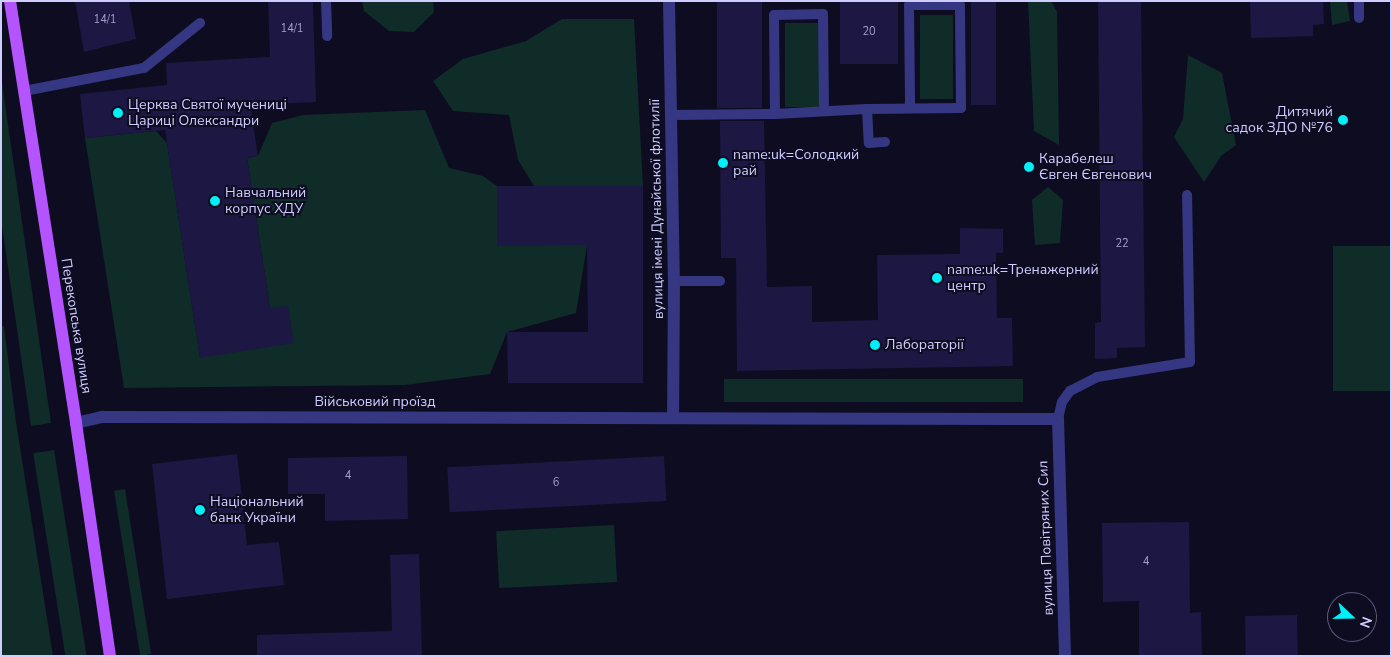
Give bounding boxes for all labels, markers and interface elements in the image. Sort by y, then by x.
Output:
house number: 14/1 [94,13,116,27]
house number: 14/1 [281,22,303,36]
house number: 20 [862,25,876,39]
place label: Церква Святої мучениці Цариці Олександри [128,97,287,130]
street label: вулиця імені Дунайської флотилії [647,99,667,319]
place label: Дитячий садок ЗДО №76 [1226,104,1333,136]
marker: Церква Святої мучениці Цариці Олександри [112,107,124,119]
marker: Дитячий садок ЗДО №76 [1337,114,1349,126]
place label: name:uk=Солодкий рай [733,147,859,180]
place label: Карабелеш Євген Євгенович [1039,151,1152,184]
marker: name:uk=Солодкий рай [717,157,729,169]
marker: Карабелеш Євген Євгенович [1023,161,1035,173]
place label: Навчальний корпус ХДУ [225,185,306,218]
marker: Навчальний корпус ХДУ [209,195,221,207]
house number: 22 [1115,237,1129,251]
street label: Перекопська вулиця [57,257,95,395]
place label: name:uk=Тренажерний центр [947,262,1099,294]
marker: name:uk=Тренажерний центр [931,272,943,284]
place label: Лабораторії [885,337,964,353]
marker: Лабораторії [869,339,881,351]
street label: Військовий проїзд [314,394,436,410]
street label: вулиця Повітряних Сил [1035,460,1057,616]
house number: 4 [345,469,351,483]
house number: 6 [553,476,559,490]
place label: Національний банк України [210,494,304,526]
marker: Національний банк України [194,504,206,516]
house number: 4 [1143,555,1149,569]
north arrow [1327,592,1377,642]
text: N [1355,614,1376,630]

